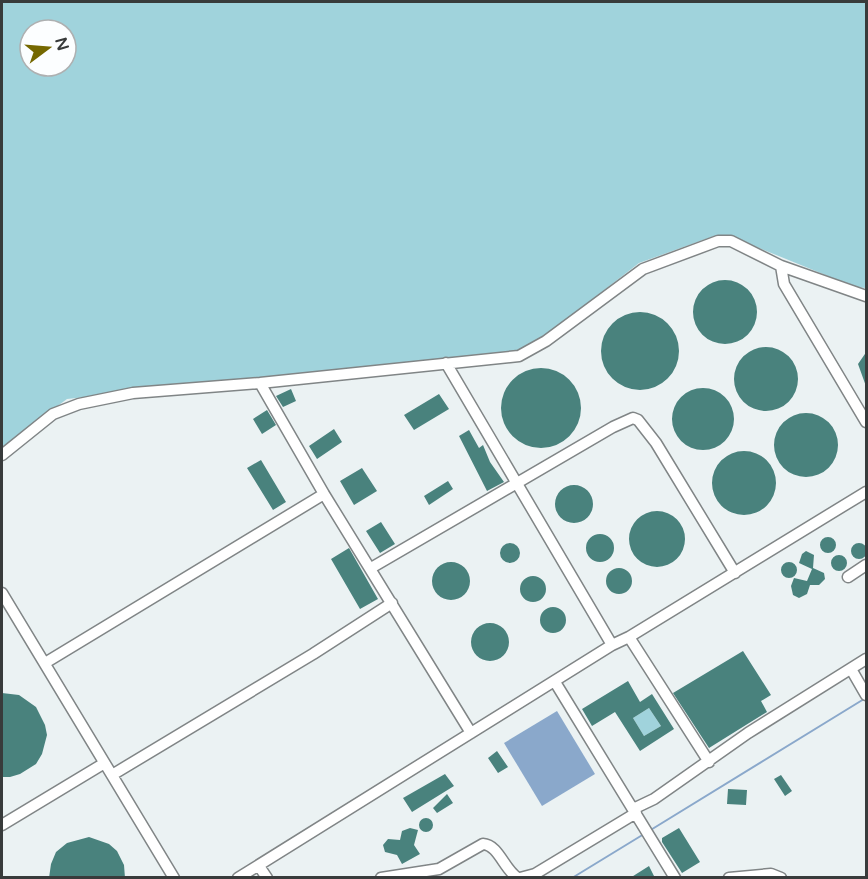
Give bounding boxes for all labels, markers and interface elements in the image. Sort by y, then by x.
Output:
north arrow [18,18,78,78]
text: N [50,35,73,53]

